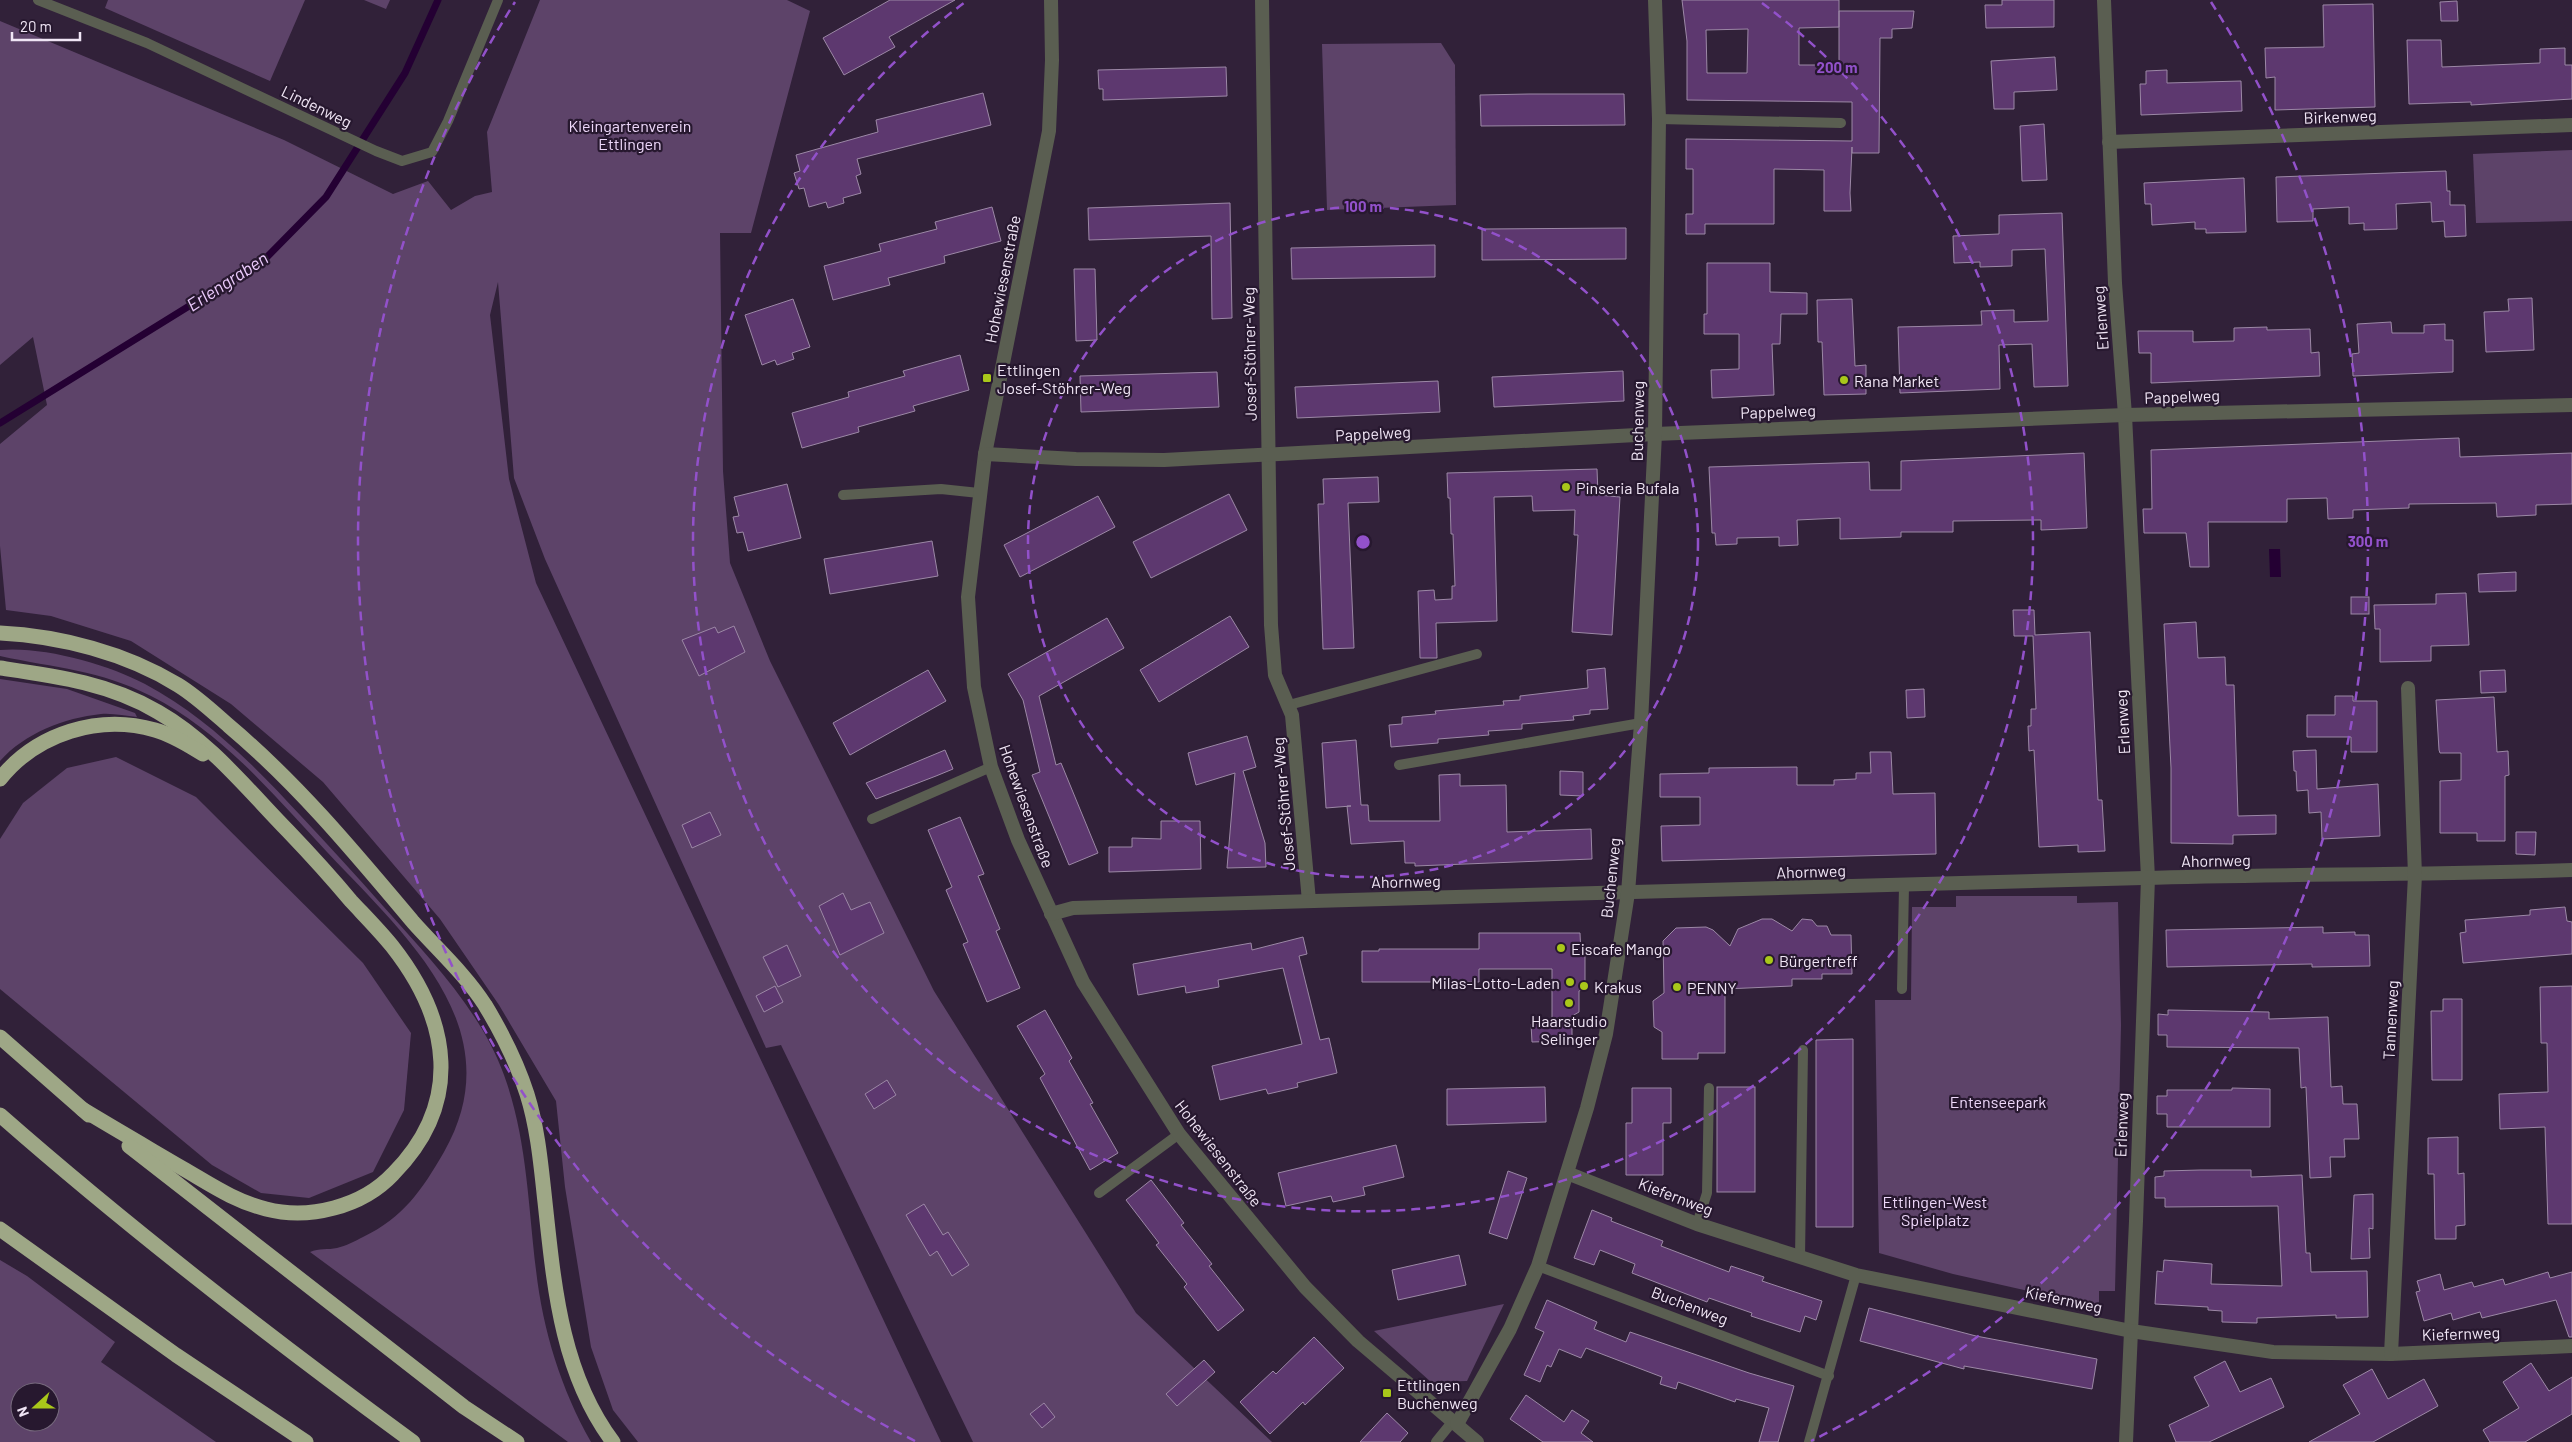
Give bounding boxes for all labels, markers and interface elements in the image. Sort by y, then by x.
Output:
scale bar [12,10,80,42]
text: 20 m [20,17,52,35]
text: 200 m [1816,58,1858,76]
street label: Lindenweg [279,81,355,131]
street label: Birkenweg [2303,105,2377,127]
park label: Kleingartenverein Ettlingen [569,116,691,153]
text: 100 m [1344,197,1382,215]
street label: Hohewiesenstraße [980,213,1024,345]
water label: Erlengraben [182,247,272,315]
street label: Erlenweg [2088,285,2112,351]
street label: Josef-Stöhrer-Weg [1238,287,1260,421]
place label: Ettlingen Josef-Stöhrer-Weg [997,360,1131,397]
place label: Rana Market [1854,371,1939,390]
marker: Ettlingen Josef-Stöhrer-Weg [981,372,993,384]
marker: Rana Market [1838,374,1850,386]
street label: Buchenweg [1627,381,1647,461]
street label: Pappelweg [2144,385,2220,407]
street label: Pappelweg [1740,400,1816,422]
street label: Pappelweg [1335,422,1411,444]
place label: Pinseria Bufala [1576,478,1680,497]
marker: Pinseria Bufala [1560,481,1572,493]
text: 300 m [2348,532,2388,550]
centre of rings [1354,533,1372,551]
street label: Erlenweg [2111,689,2133,755]
street label: Josef-Stöhrer-Weg [1268,736,1298,872]
street label: Hohewiesenstraße [996,742,1058,870]
street label: Buchenweg [1596,837,1624,919]
street label: Ahornweg [2181,850,2251,870]
street label: Ahornweg [1776,860,1846,882]
street label: Ahornweg [1371,871,1441,891]
place label: Eiscafe Mango [1571,939,1671,958]
marker: Eiscafe Mango [1555,942,1567,954]
place label: Bürgertreff [1779,951,1858,970]
marker: Bürgertreff [1763,954,1775,966]
place label: Milas-Lotto-Laden [1431,973,1560,992]
marker: Milas-Lotto-Laden [1564,976,1576,988]
place label: Krakus [1594,977,1642,996]
place label: PENNY [1687,978,1737,997]
marker: Krakus [1578,980,1590,992]
street label: Tannenweg [2378,980,2402,1060]
marker: PENNY [1671,981,1683,993]
marker: Haarstudio Selinger [1563,997,1575,1009]
place label: Haarstudio Selinger [1531,1011,1607,1048]
park label: Entenseepark [1950,1092,2046,1111]
street label: Erlenweg [2110,1092,2132,1158]
street label: Hohewiesenstraße [1172,1096,1266,1210]
street label: Kiefernweg [1636,1173,1716,1219]
park label: Ettlingen-West Spielplatz [1883,1192,1987,1229]
street label: Buchenweg [1649,1282,1731,1328]
street label: Kiefernweg [2024,1282,2104,1316]
street label: Kiefernweg [2421,1322,2501,1344]
place label: Ettlingen Buchenweg [1397,1375,1478,1412]
north arrow [10,1382,60,1432]
marker: Ettlingen Buchenweg [1381,1387,1393,1399]
text: N [13,1404,32,1419]

